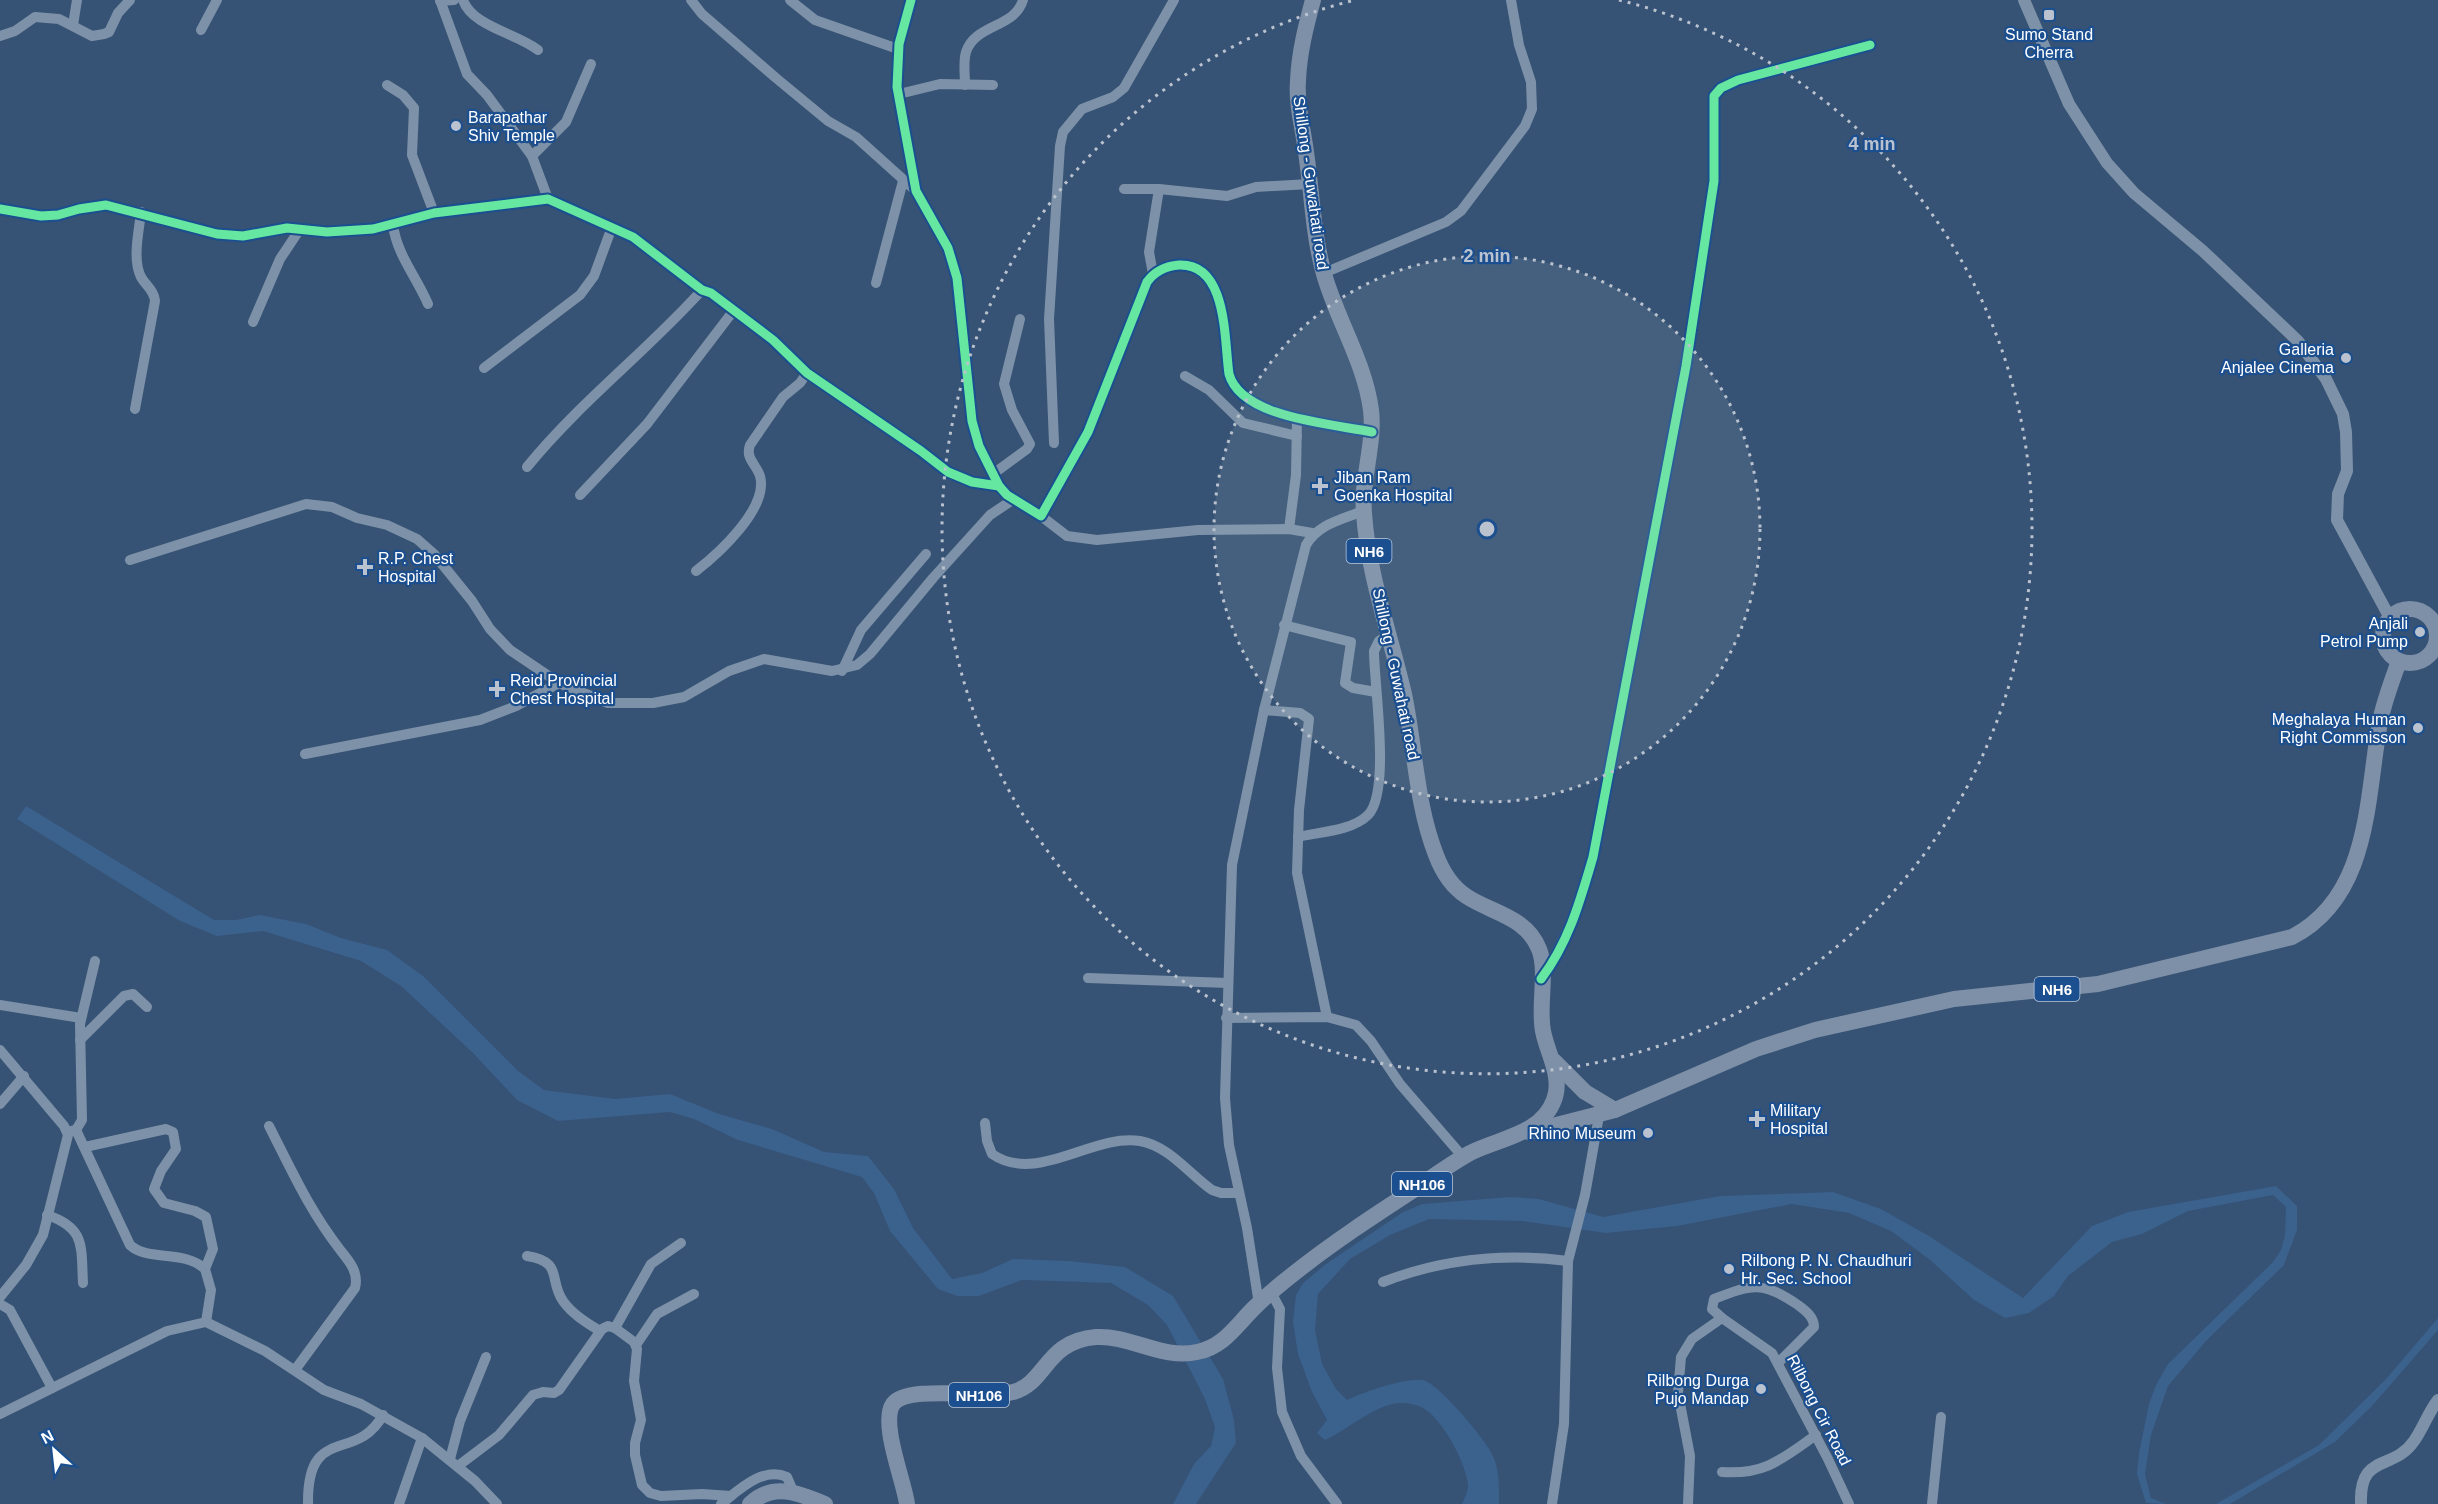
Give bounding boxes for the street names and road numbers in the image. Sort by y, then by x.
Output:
street label: Shillong - Guwahati road [1290,95,1332,271]
road number: NH6 [1346,539,1392,563]
street label: Shillong - Guwahati road [1369,587,1423,761]
road number: NH6 [2034,977,2080,1001]
road number: NH106 [1392,1172,1452,1196]
street label: Rilbong Cir Road [1784,1352,1854,1468]
road number: NH106 [949,1383,1009,1407]

